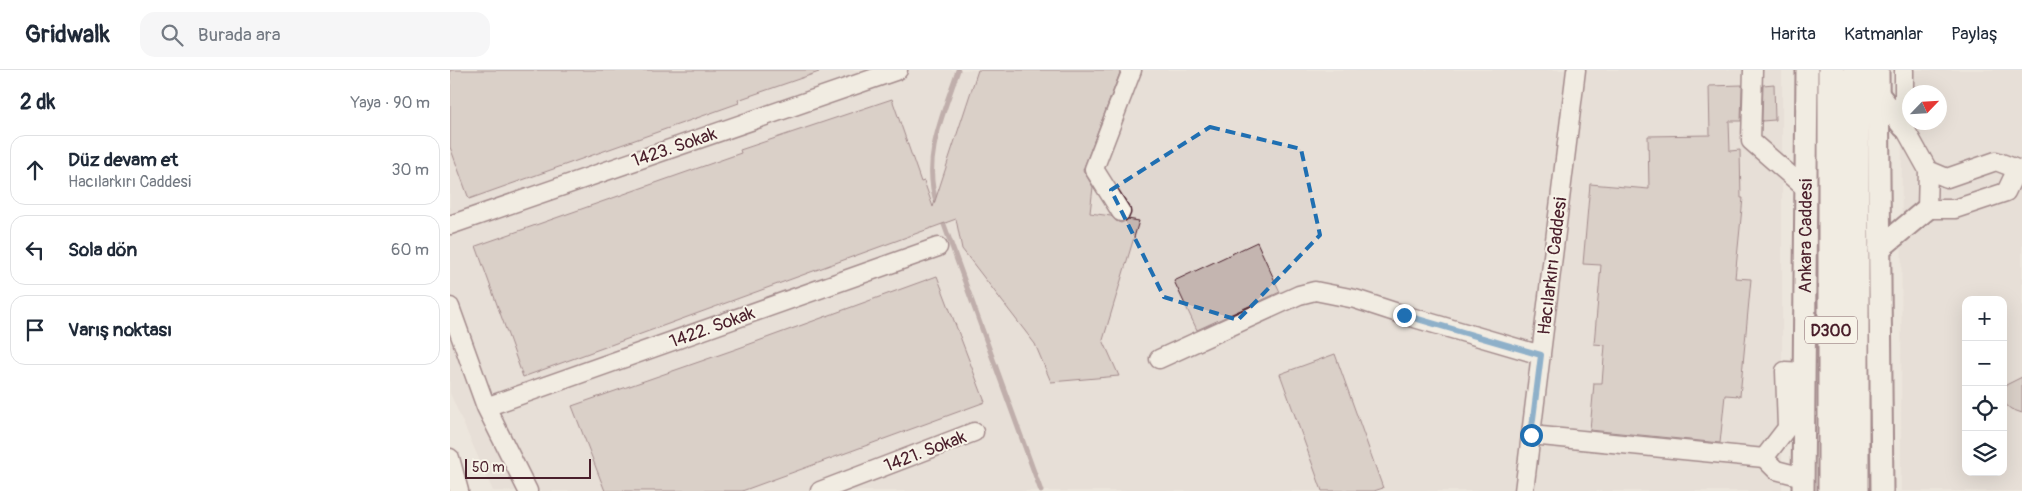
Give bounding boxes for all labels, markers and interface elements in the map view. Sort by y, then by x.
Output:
search box [140,12,490,57]
text: Gridwalk [25,20,110,49]
icon: search [158,21,186,49]
text: Burada ara [198,23,280,47]
text: Harita [1770,23,1816,46]
text: Katmanlar [1844,23,1923,46]
text: Paylaş [1951,23,1997,46]
north arrow [1902,85,1947,130]
text: 2 dk [20,89,55,116]
text: Yaya · 90 m [351,93,430,113]
street label: 1423. Sokak [629,122,720,173]
text: Düz devam et [68,148,178,172]
icon: ahead [21,156,49,184]
text: 30 m [391,160,429,180]
text: Hacılarkırı Caddesi [68,172,191,192]
street label: Ankara Caddesi [1794,178,1818,294]
street label: Hacılarkırı Caddesi [1533,196,1572,336]
icon: left [21,236,49,264]
text: Sola dön [68,238,137,262]
text: 60 m [391,240,429,260]
map controls [1962,296,2007,476]
button: + [1962,296,2007,341]
street label: 1422. Sokak [666,301,758,353]
route end [1393,304,1416,327]
icon: arrive [21,316,49,344]
road number: D300 [1805,316,1857,344]
text: Varış noktası [68,318,172,342]
button: − [1962,341,2007,386]
button: locate [1962,386,2007,431]
route start [1520,424,1543,447]
street label: 1421. Sokak [881,425,970,478]
button: layers [1962,431,2007,476]
scale bar [465,456,591,479]
text: 50 m [472,459,505,476]

